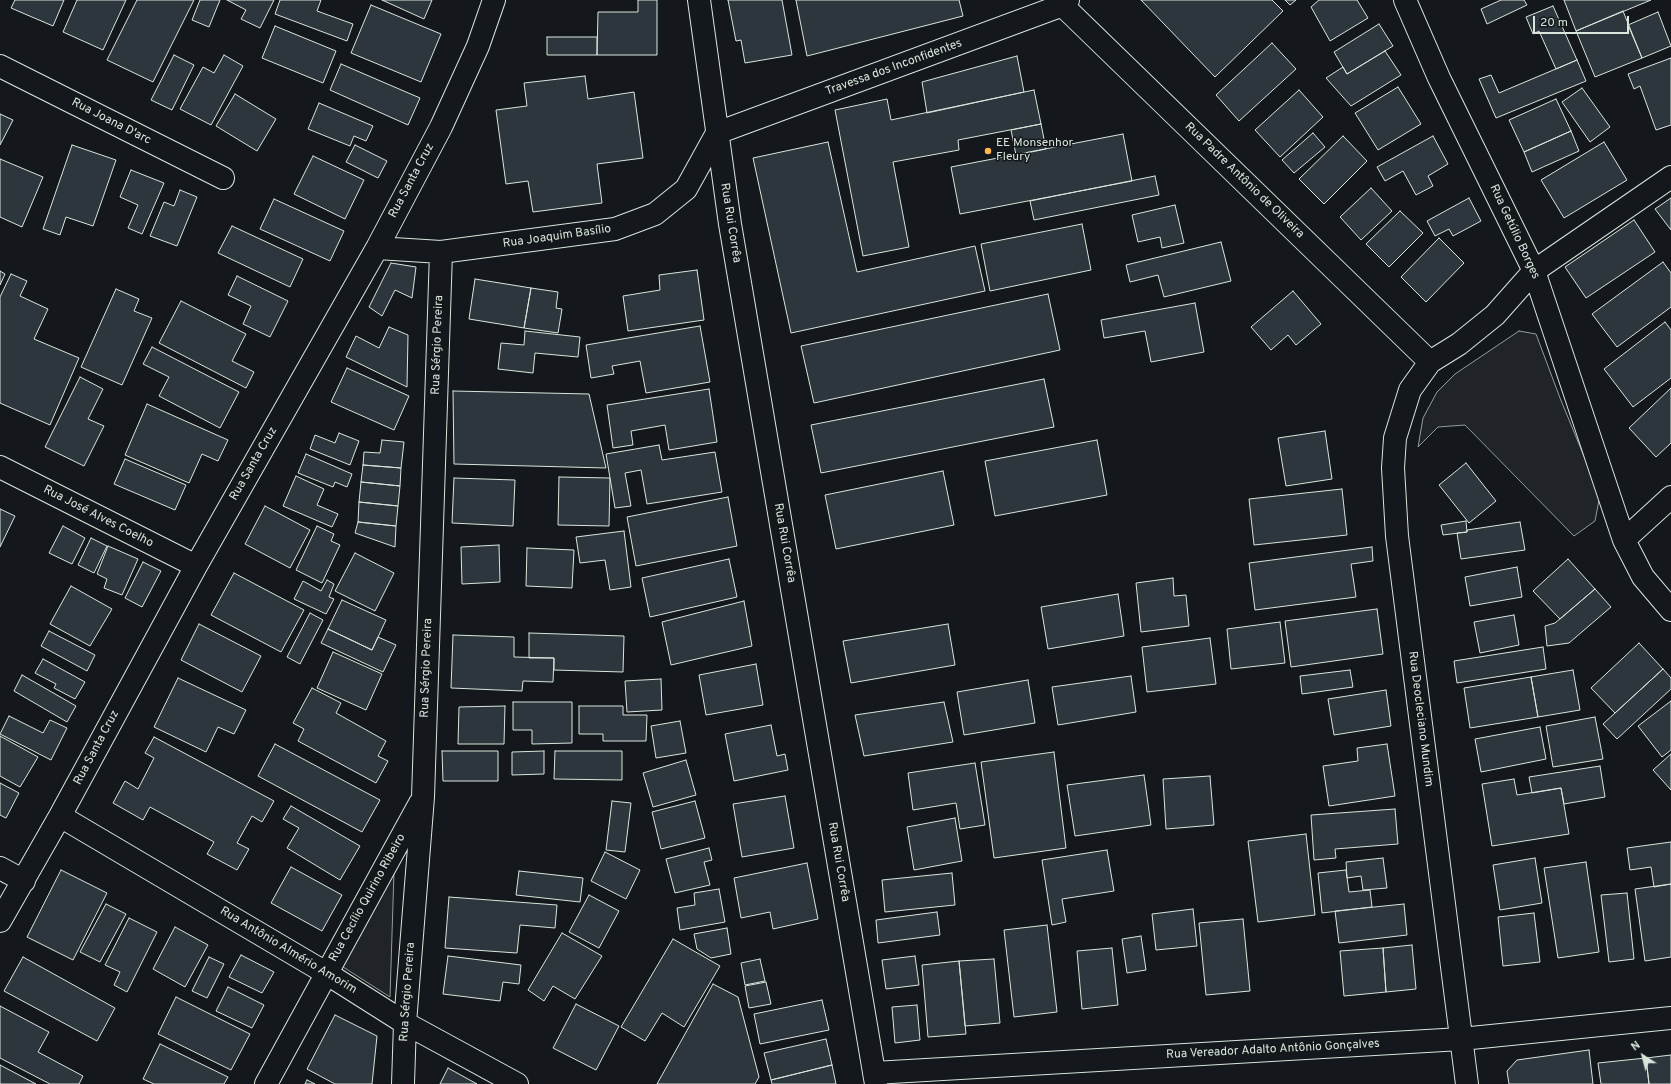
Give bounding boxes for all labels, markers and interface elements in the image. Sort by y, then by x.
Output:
scale bar [1535,8,1631,34]
text: 20 m [1540,15,1568,31]
street label: Travessa dos Inconfidentes [824,37,964,99]
street label: Rua Joana D'arc [69,96,153,148]
street label: Rua Padre Antônio de Oliveira [1181,120,1307,242]
place label: EE Monsenhor Fleury [996,137,1073,165]
street label: Rua Santa Cruz [386,141,438,221]
marker: EE Monsenhor Fleury [983,146,993,156]
street label: Rua Rui Corrêa [717,182,743,264]
street label: Rua Getúlio Borges [1486,182,1542,282]
street label: Rua Joaquim Basílio [502,222,612,252]
street label: Rua Sérgio Pereira [429,295,447,395]
street label: Rua Santa Cruz [227,425,281,503]
street label: Rua José Alves Coelho [40,483,156,551]
street label: Rua Rui Corrêa [770,502,798,584]
street label: Rua Sérgio Pereira [418,618,436,718]
street label: Rua Deocleciano Mundim [1405,650,1435,788]
street label: Rua Santa Cruz [71,708,123,788]
street label: Rua Rui Corrêa [824,821,852,903]
street label: Rua Cecílio Quirino Ribeiro [327,831,409,965]
street label: Rua Antônio Almério Amorim [217,904,359,998]
street label: Rua Sérgio Pereira [397,942,419,1042]
north arrow [1623,1036,1663,1076]
street label: Rua Vereador Adalto Antônio Gonçalves [1166,1037,1380,1063]
text: N [1629,1038,1643,1054]

